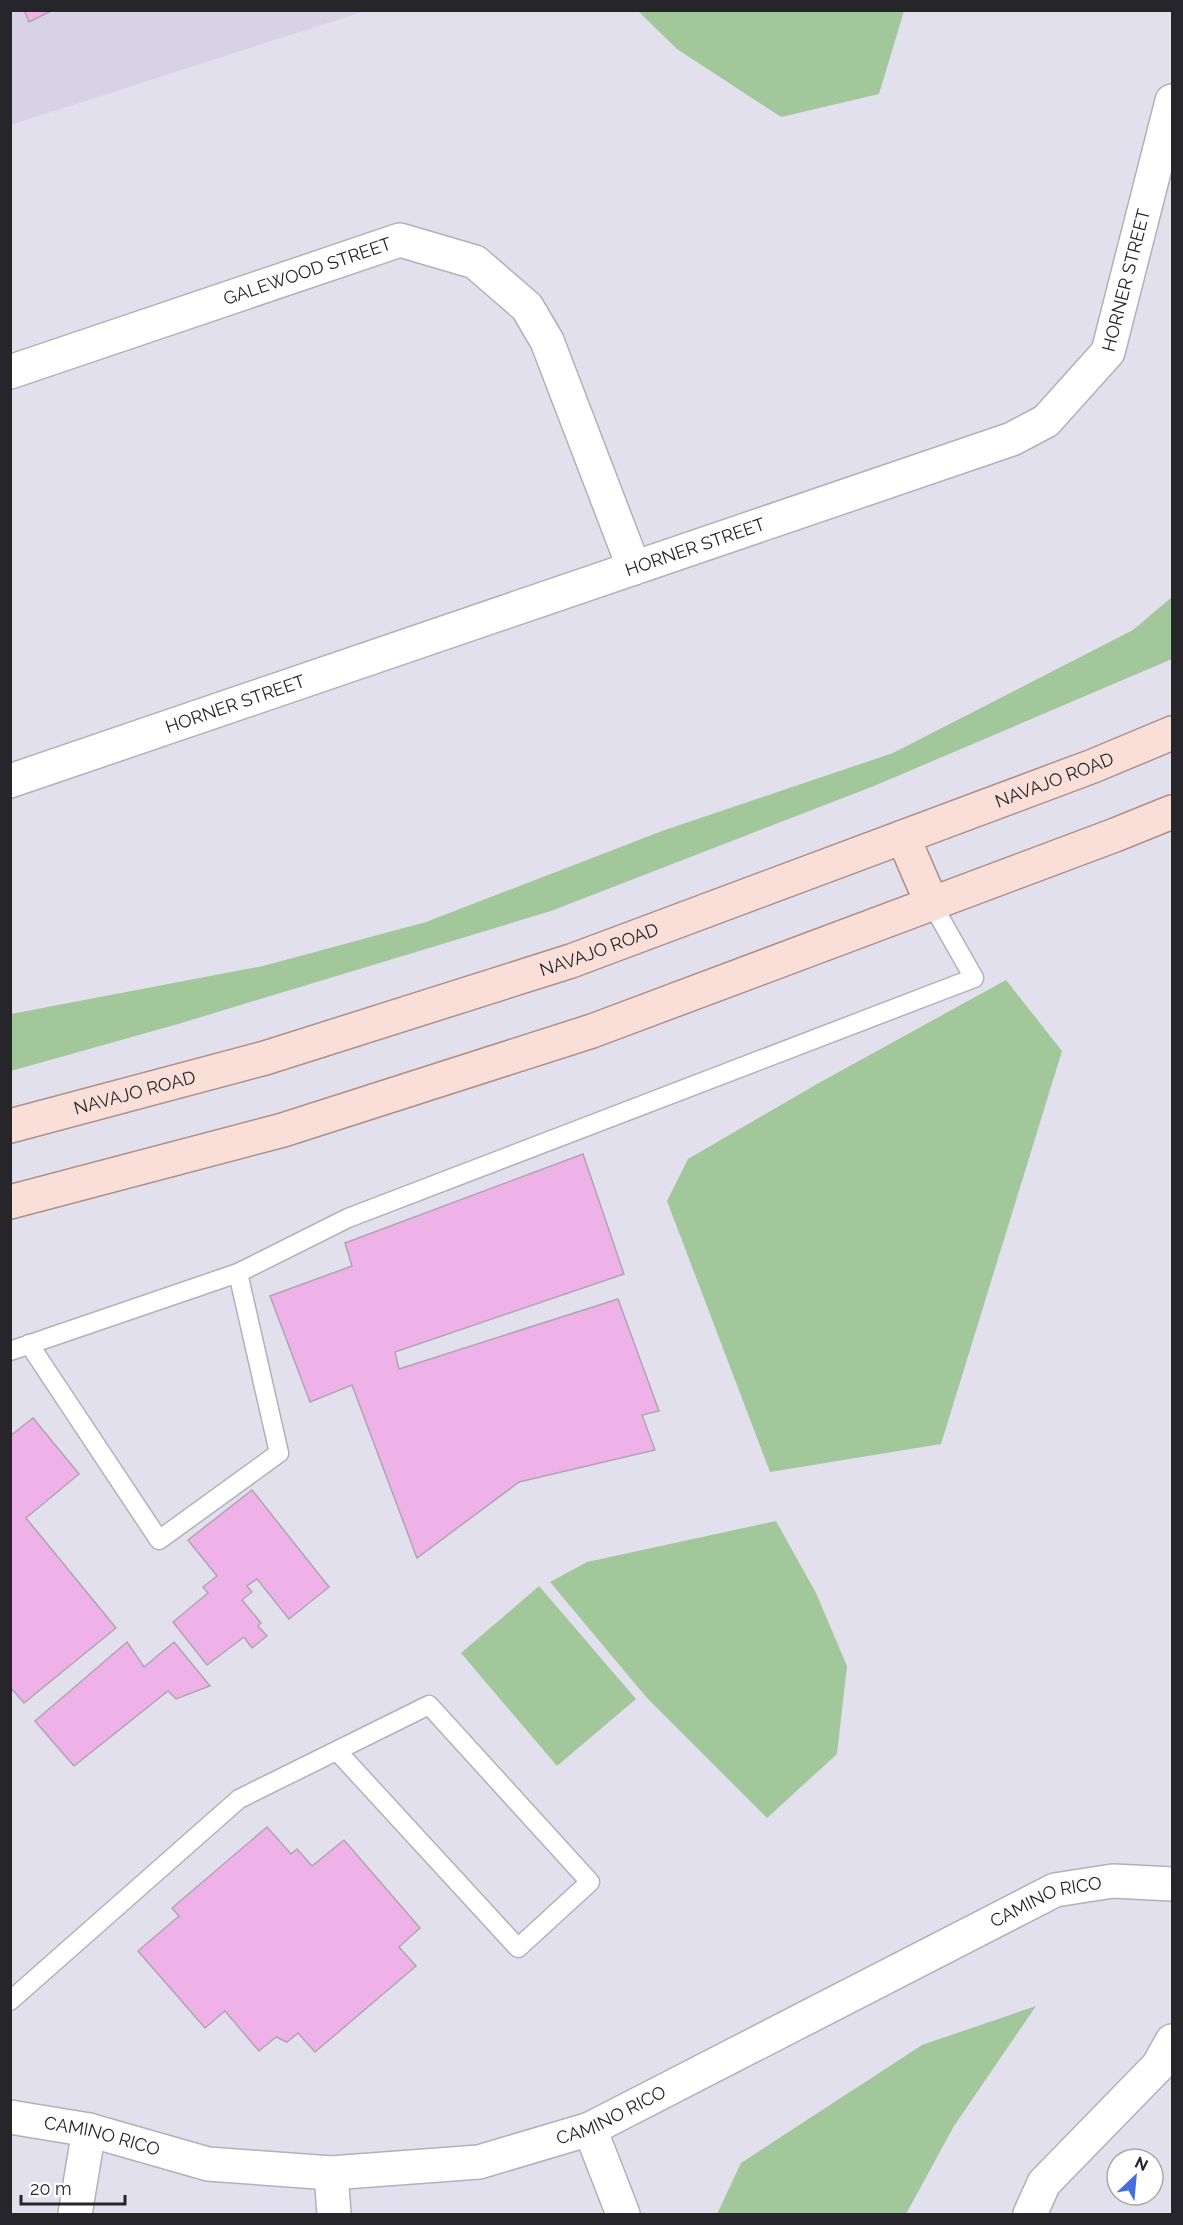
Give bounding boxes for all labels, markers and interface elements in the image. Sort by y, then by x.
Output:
street label: HORNER STREET [1098,207,1154,354]
street label: GALEWOOD STREET [221,233,394,309]
street label: HORNER STREET [622,513,768,580]
street label: HORNER STREET [162,670,308,737]
street label: NAVAJO ROAD [992,748,1117,812]
street label: NAVAJO ROAD [537,918,661,980]
street label: NAVAJO ROAD [71,1066,198,1119]
street label: CAMINO RICO [986,1872,1103,1932]
street label: CAMINO RICO [554,2081,669,2148]
street label: CAMINO RICO [43,2112,162,2160]
north arrow [1105,2147,1165,2207]
text: N [1132,2153,1151,2175]
scale bar [21,2168,124,2206]
text: 20 m [30,2178,72,2199]

